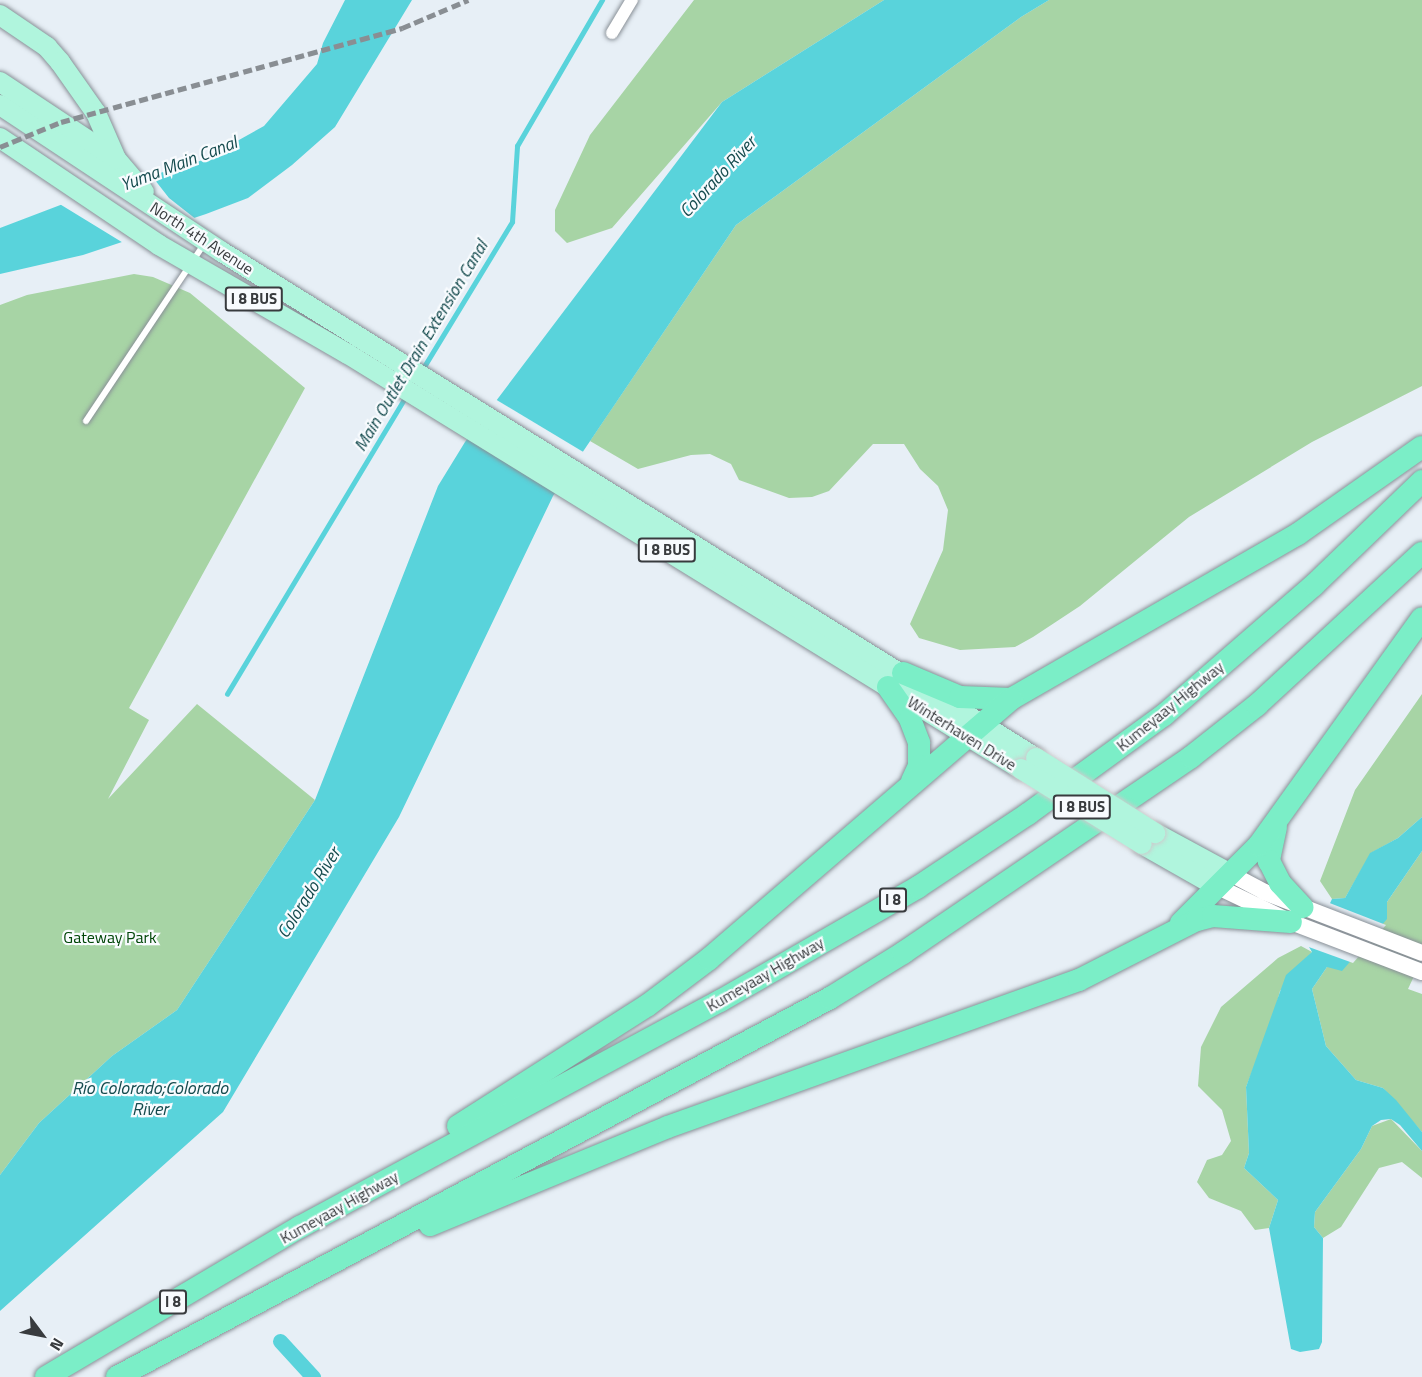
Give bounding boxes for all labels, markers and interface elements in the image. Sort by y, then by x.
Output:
water label: Yuma Main Canal [118,132,240,196]
water label: Colorado River [675,132,761,222]
street label: North 4th Avenue [147,197,257,279]
water label: Main Outlet Drain Extension Canal [349,237,493,455]
road number: I 8 BUS [224,287,284,311]
road number: I 8 BUS [637,538,697,562]
street label: Kumeyaay Highway [1113,657,1227,755]
street label: Winterhaven Drive [904,692,1020,774]
road number: I 8 BUS [1052,795,1112,819]
water label: Colorado River [273,844,345,942]
road number: I 8 [878,888,908,912]
park label: Gateway Park [63,927,157,947]
street label: Kumeyaay Highway [703,933,827,1015]
water label: Río Colorado;Colorado River [72,1078,228,1120]
street label: Kumeyaay Highway [276,1167,402,1247]
road number: I 8 [158,1290,188,1314]
north arrow [12,1305,72,1365]
text: N [44,1333,70,1356]

